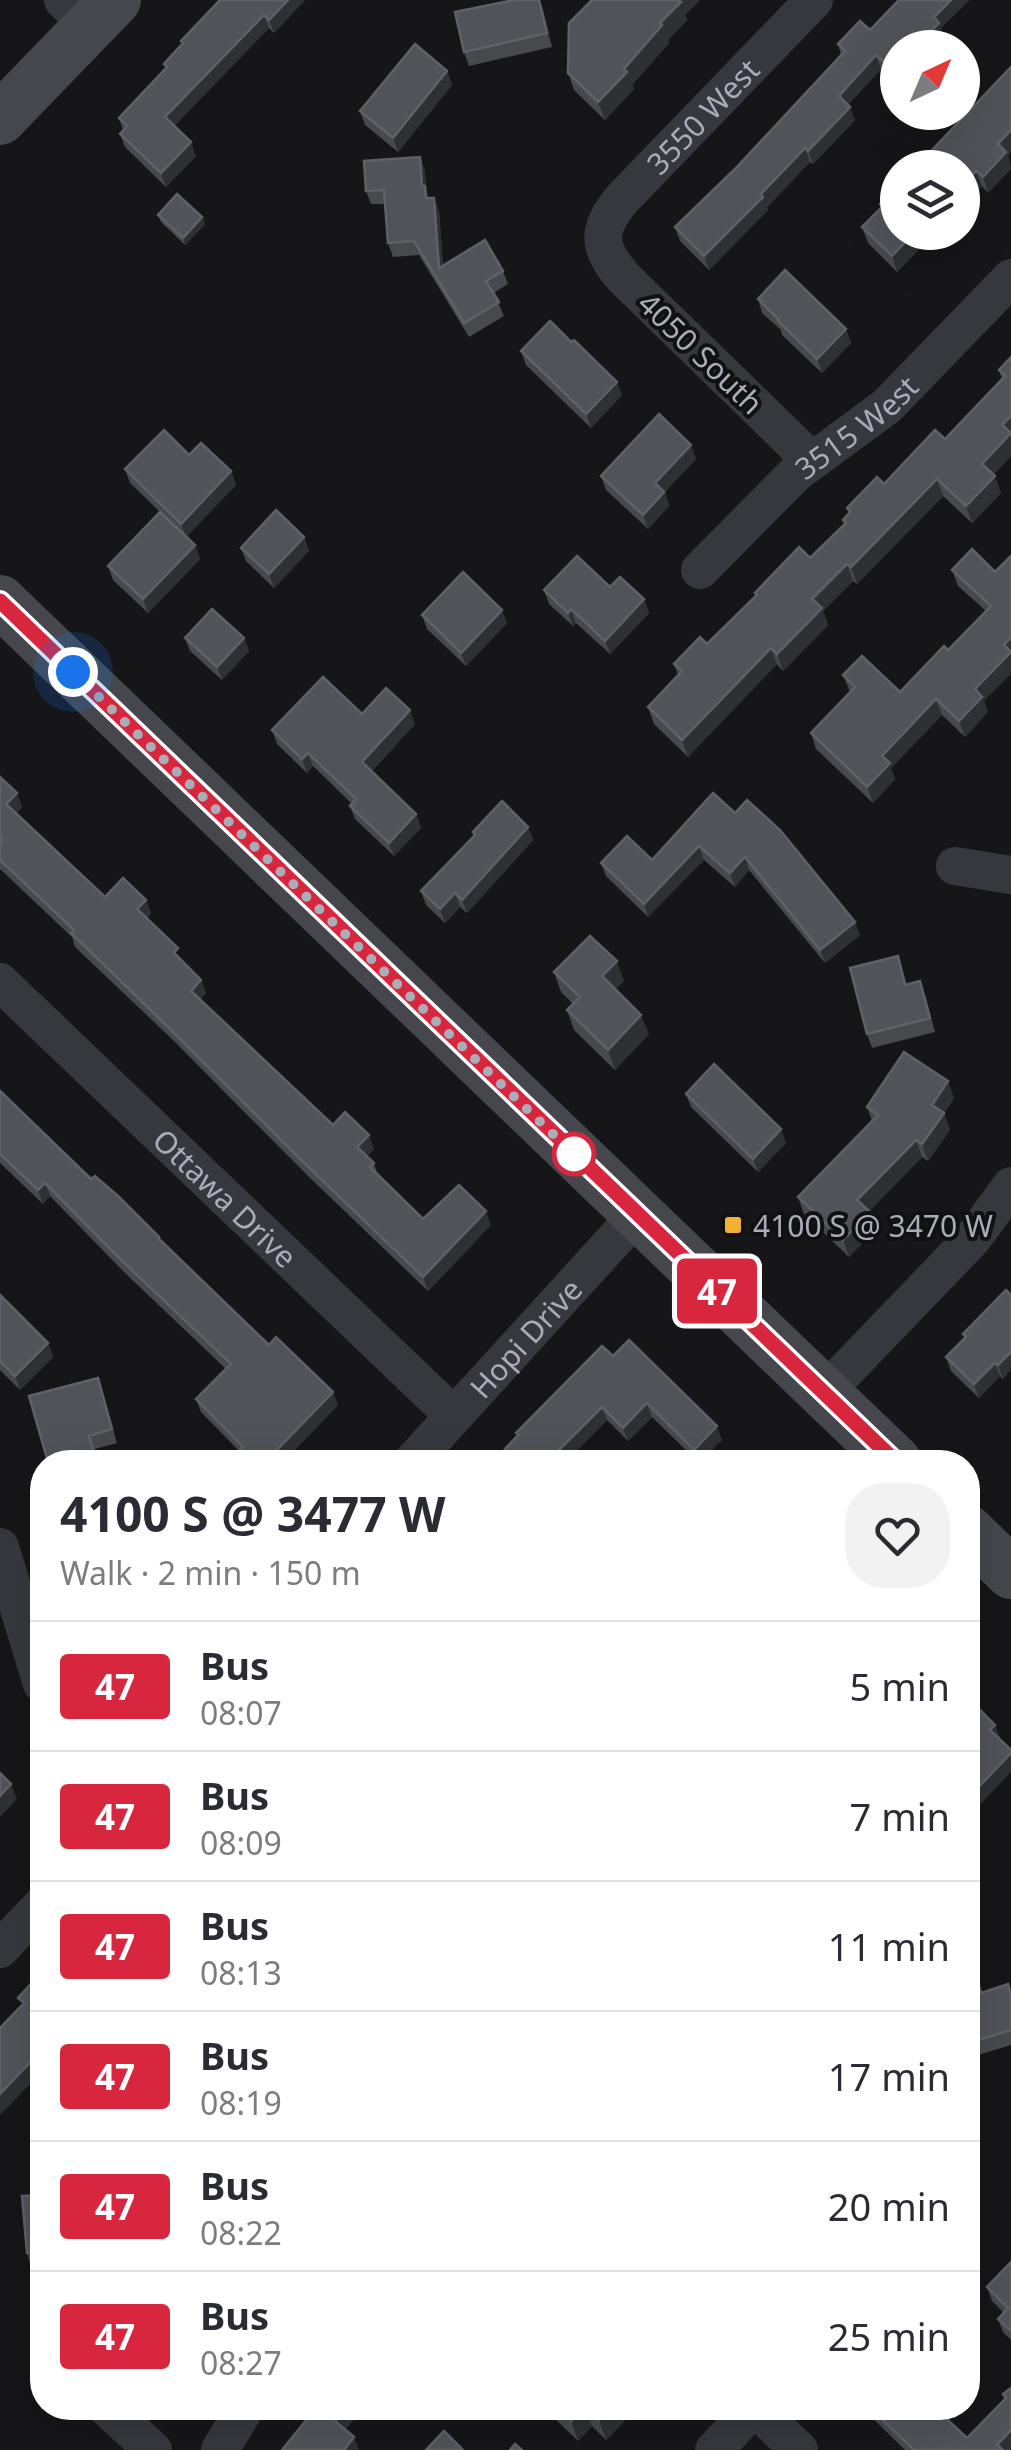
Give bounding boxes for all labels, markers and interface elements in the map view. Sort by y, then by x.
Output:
north arrow [880,30,980,130]
map controls [880,30,980,250]
street label: 3550 West [637,49,768,183]
button: layers [880,150,980,250]
street label: 4050 South [630,283,772,423]
street label: 3515 West [786,366,927,488]
your location [48,647,98,697]
street label: Ottawa Drive [145,1119,306,1276]
unlabelled marker [553,1133,595,1175]
place label: 4100 S @ 3470 W [753,1205,993,1246]
marker: 4100 S @ 3470 W [722,1214,744,1236]
line badge: 47 [672,1258,762,1324]
text: 47 [697,1268,737,1315]
street label: Hopi Drive [460,1269,590,1407]
text: 4100 S @ 3477 W [60,1481,446,1546]
button: heart [845,1483,950,1588]
text: Walk · 2 min · 150 m [60,1551,361,1594]
text: Bus [200,1639,269,1691]
text: 5 min [850,1660,950,1712]
text: 47 [95,1663,135,1710]
text: 08:07 [200,1691,282,1734]
text: Bus [200,1769,269,1821]
text: 7 min [850,1790,950,1842]
text: 47 [95,1793,135,1840]
text: 08:09 [200,1821,282,1864]
text: Bus [200,1899,269,1951]
text: 11 min [828,1920,950,1972]
text: 47 [95,1923,135,1970]
text: 08:13 [200,1951,282,1994]
text: Bus [200,2029,269,2081]
text: 17 min [828,2050,950,2102]
text: 47 [95,2053,135,2100]
text: 08:19 [200,2081,282,2124]
text: Bus [200,2159,269,2211]
text: 20 min [828,2180,950,2232]
text: 47 [95,2183,135,2230]
text: 08:22 [200,2211,282,2254]
text: Bus [200,2289,269,2341]
text: 25 min [828,2310,950,2362]
text: 47 [95,2313,135,2360]
text: 08:27 [200,2341,282,2384]

